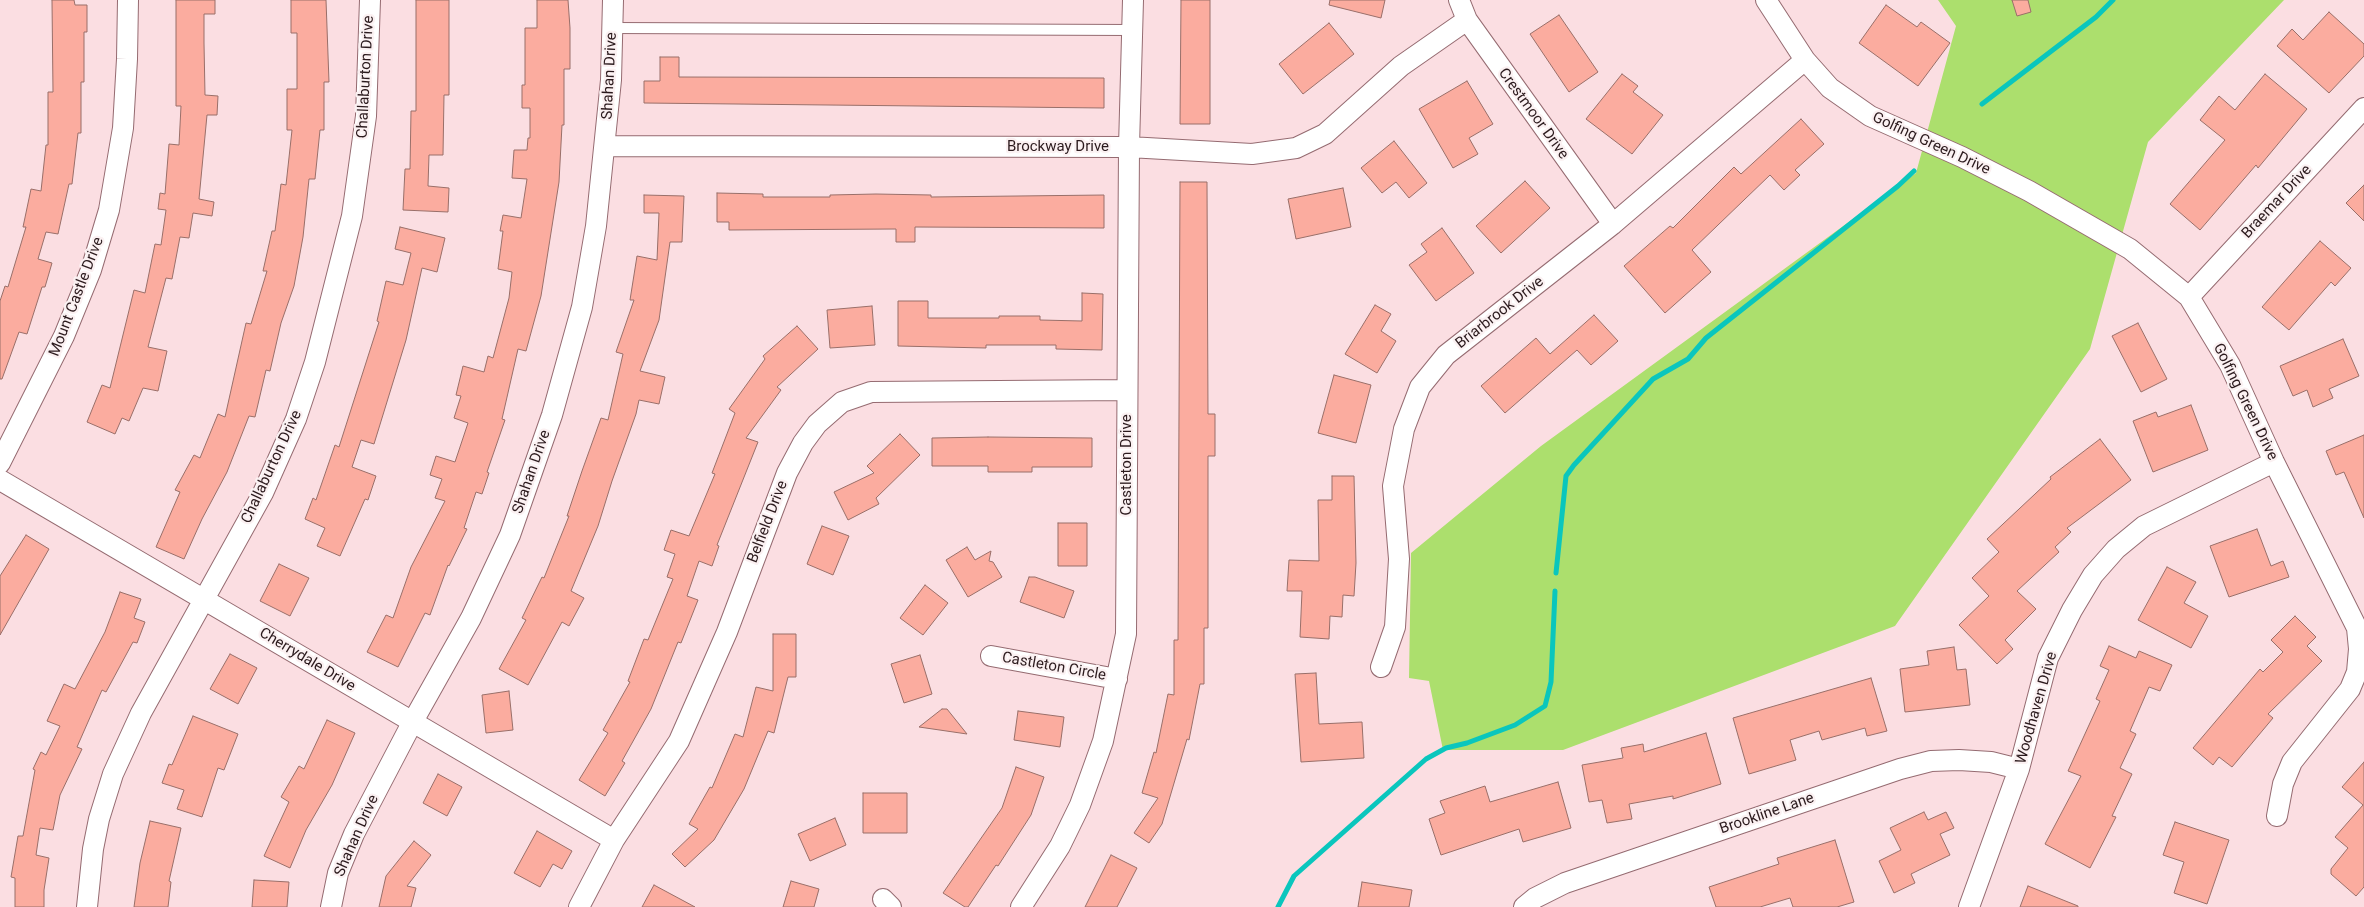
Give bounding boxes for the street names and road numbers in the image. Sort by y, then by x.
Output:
street label: Challaburton Drive [354,15,378,139]
street label: Shahan Drive [599,32,621,120]
street label: Crestmoor Drive [1494,65,1572,163]
street label: Golfing Green Drive [1869,109,1993,179]
street label: Brockway Drive [1007,138,1109,156]
street label: Braemar Drive [2238,161,2316,243]
street label: Mount Castle Drive [46,235,108,359]
street label: Briarbrook Drive [1452,273,1548,353]
street label: Golfing Green Drive [2209,341,2281,463]
street label: Challaburton Drive [238,408,306,526]
street label: Castleton Drive [1118,414,1136,516]
street label: Shahan Drive [509,428,555,516]
street label: Belfield Drive [744,478,792,566]
street label: Cherrydale Drive [256,624,358,696]
street label: Castleton Circle [1001,649,1107,685]
street label: Woodhaven Drive [2012,650,2062,766]
street label: Brookline Lane [1717,789,1817,839]
street label: Shahan Drive [331,792,383,880]

